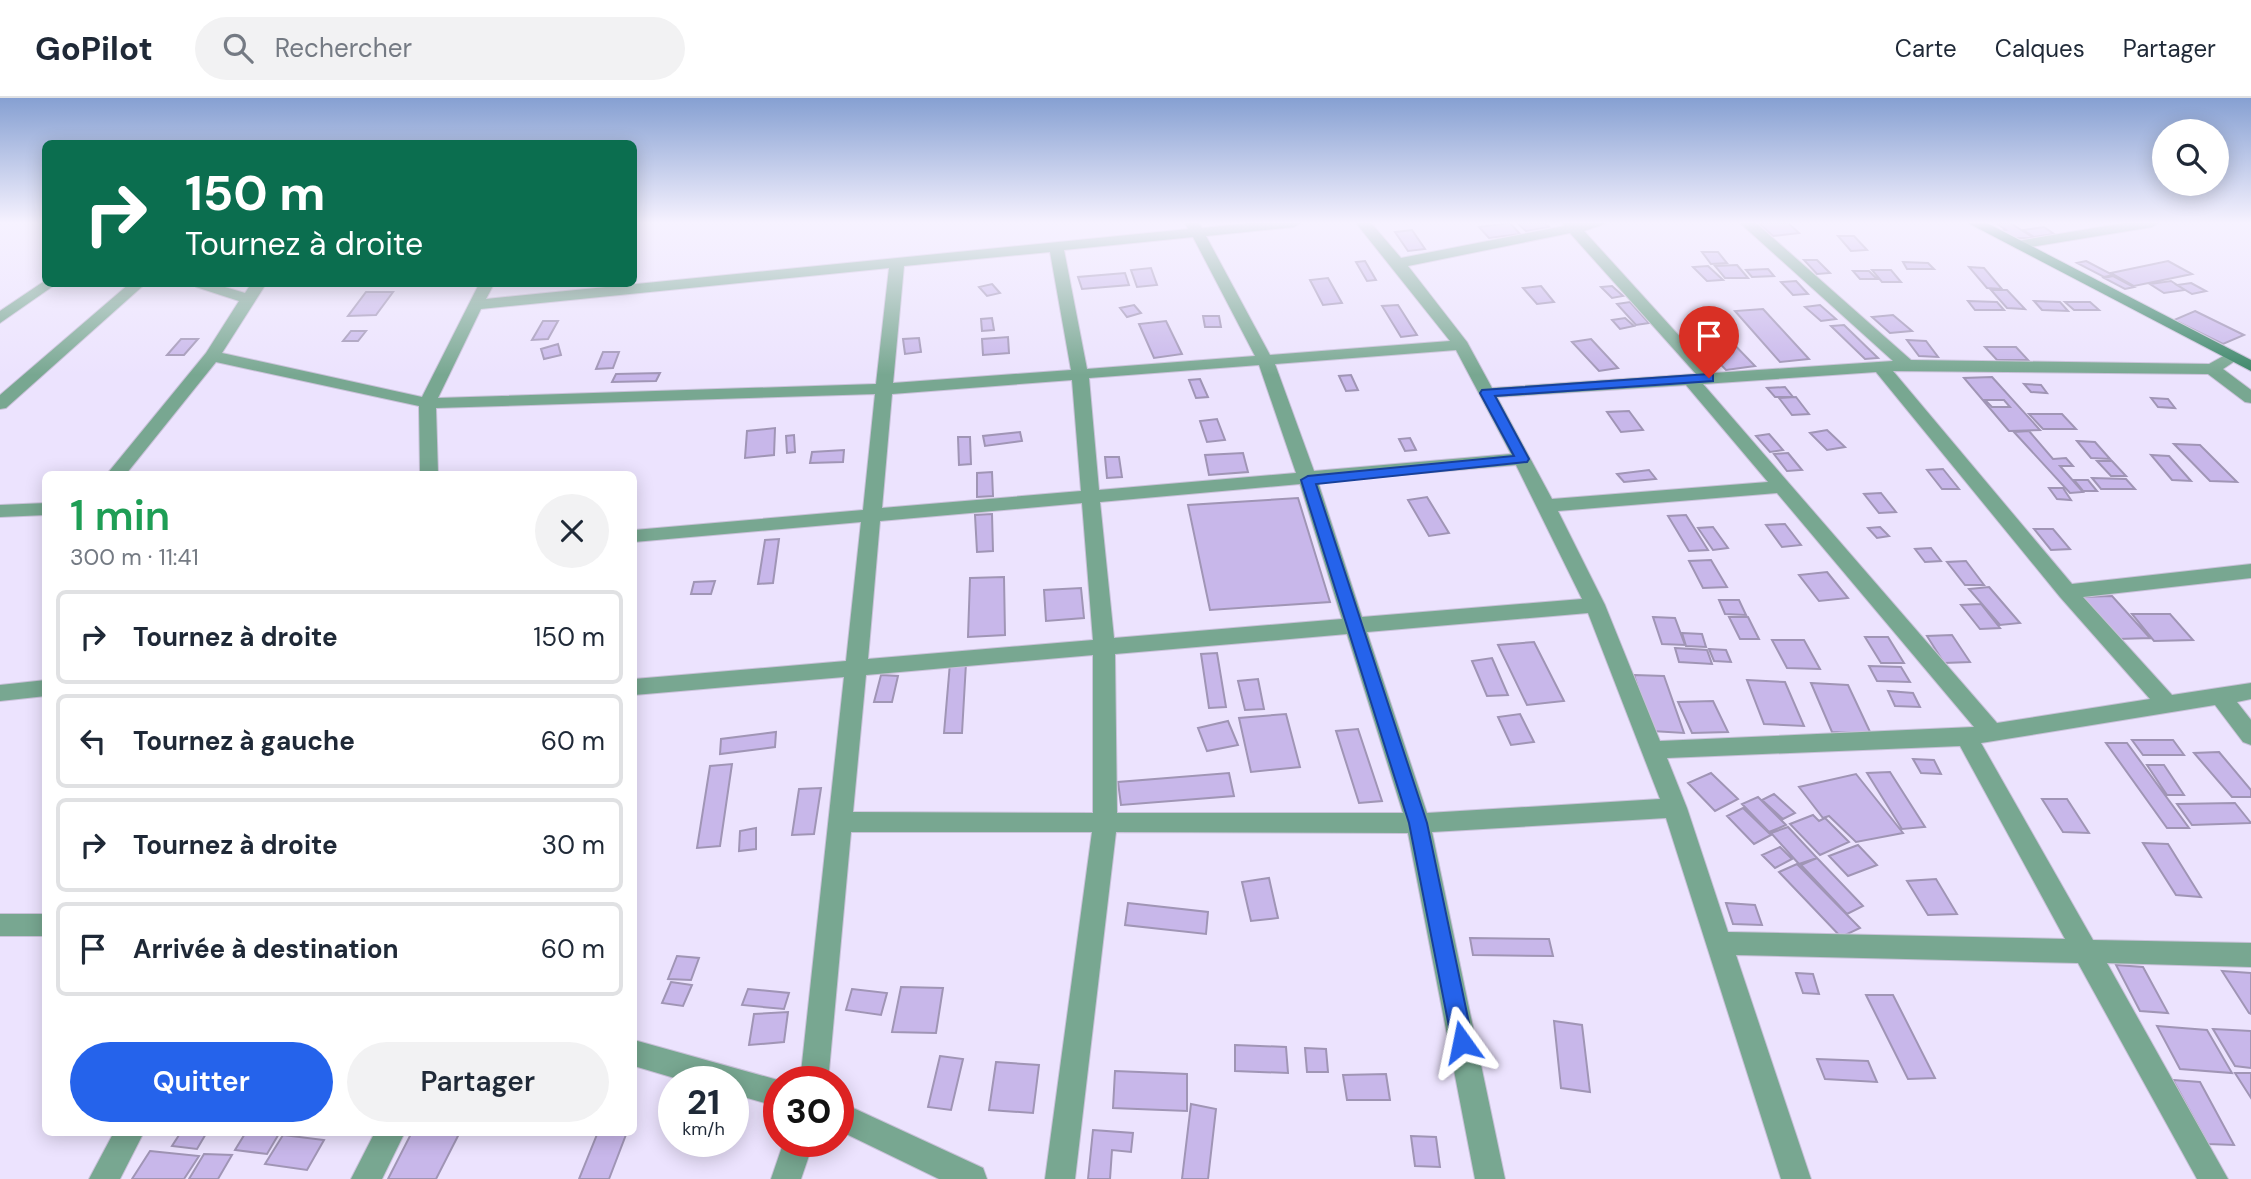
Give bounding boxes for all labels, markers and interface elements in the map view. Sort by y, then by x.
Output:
search box [195,17,685,80]
text: GoPilot [35,27,153,70]
icon: search [219,29,257,67]
text: Rechercher [275,31,412,65]
text: Carte [1895,33,1957,64]
text: Calques [1995,33,2085,64]
text: Partager [2123,33,2216,64]
map controls [2152,119,2229,196]
button: search [2152,119,2229,196]
text: 150 m [185,161,325,225]
icon: right [70,168,161,259]
text: Tournez à droite [185,223,423,265]
pin [1679,306,1739,378]
icon: arrive [1690,317,1728,355]
text: 1 min [70,488,170,543]
button: close [535,494,609,568]
text: 300 m · 11:41 [70,542,199,572]
icon: right [74,618,112,656]
text: Tournez à droite [133,620,338,654]
text: 150 m [533,620,605,654]
icon: left [74,722,112,760]
text: Tournez à gauche [133,724,355,758]
text: 60 m [541,724,605,758]
icon: right [74,826,112,864]
text: Tournez à droite [133,828,338,862]
text: 30 m [542,828,605,862]
icon: arrive [74,930,112,968]
text: Arrivée à destination [133,932,399,966]
text: 60 m [541,932,605,966]
position arrow [1425,1005,1499,1079]
button: Quitter [70,1042,333,1122]
button: Partager [347,1042,609,1122]
speed limit sign: 30 [763,1066,854,1157]
text: 21 [687,1079,720,1125]
text: km/h [682,1117,725,1141]

